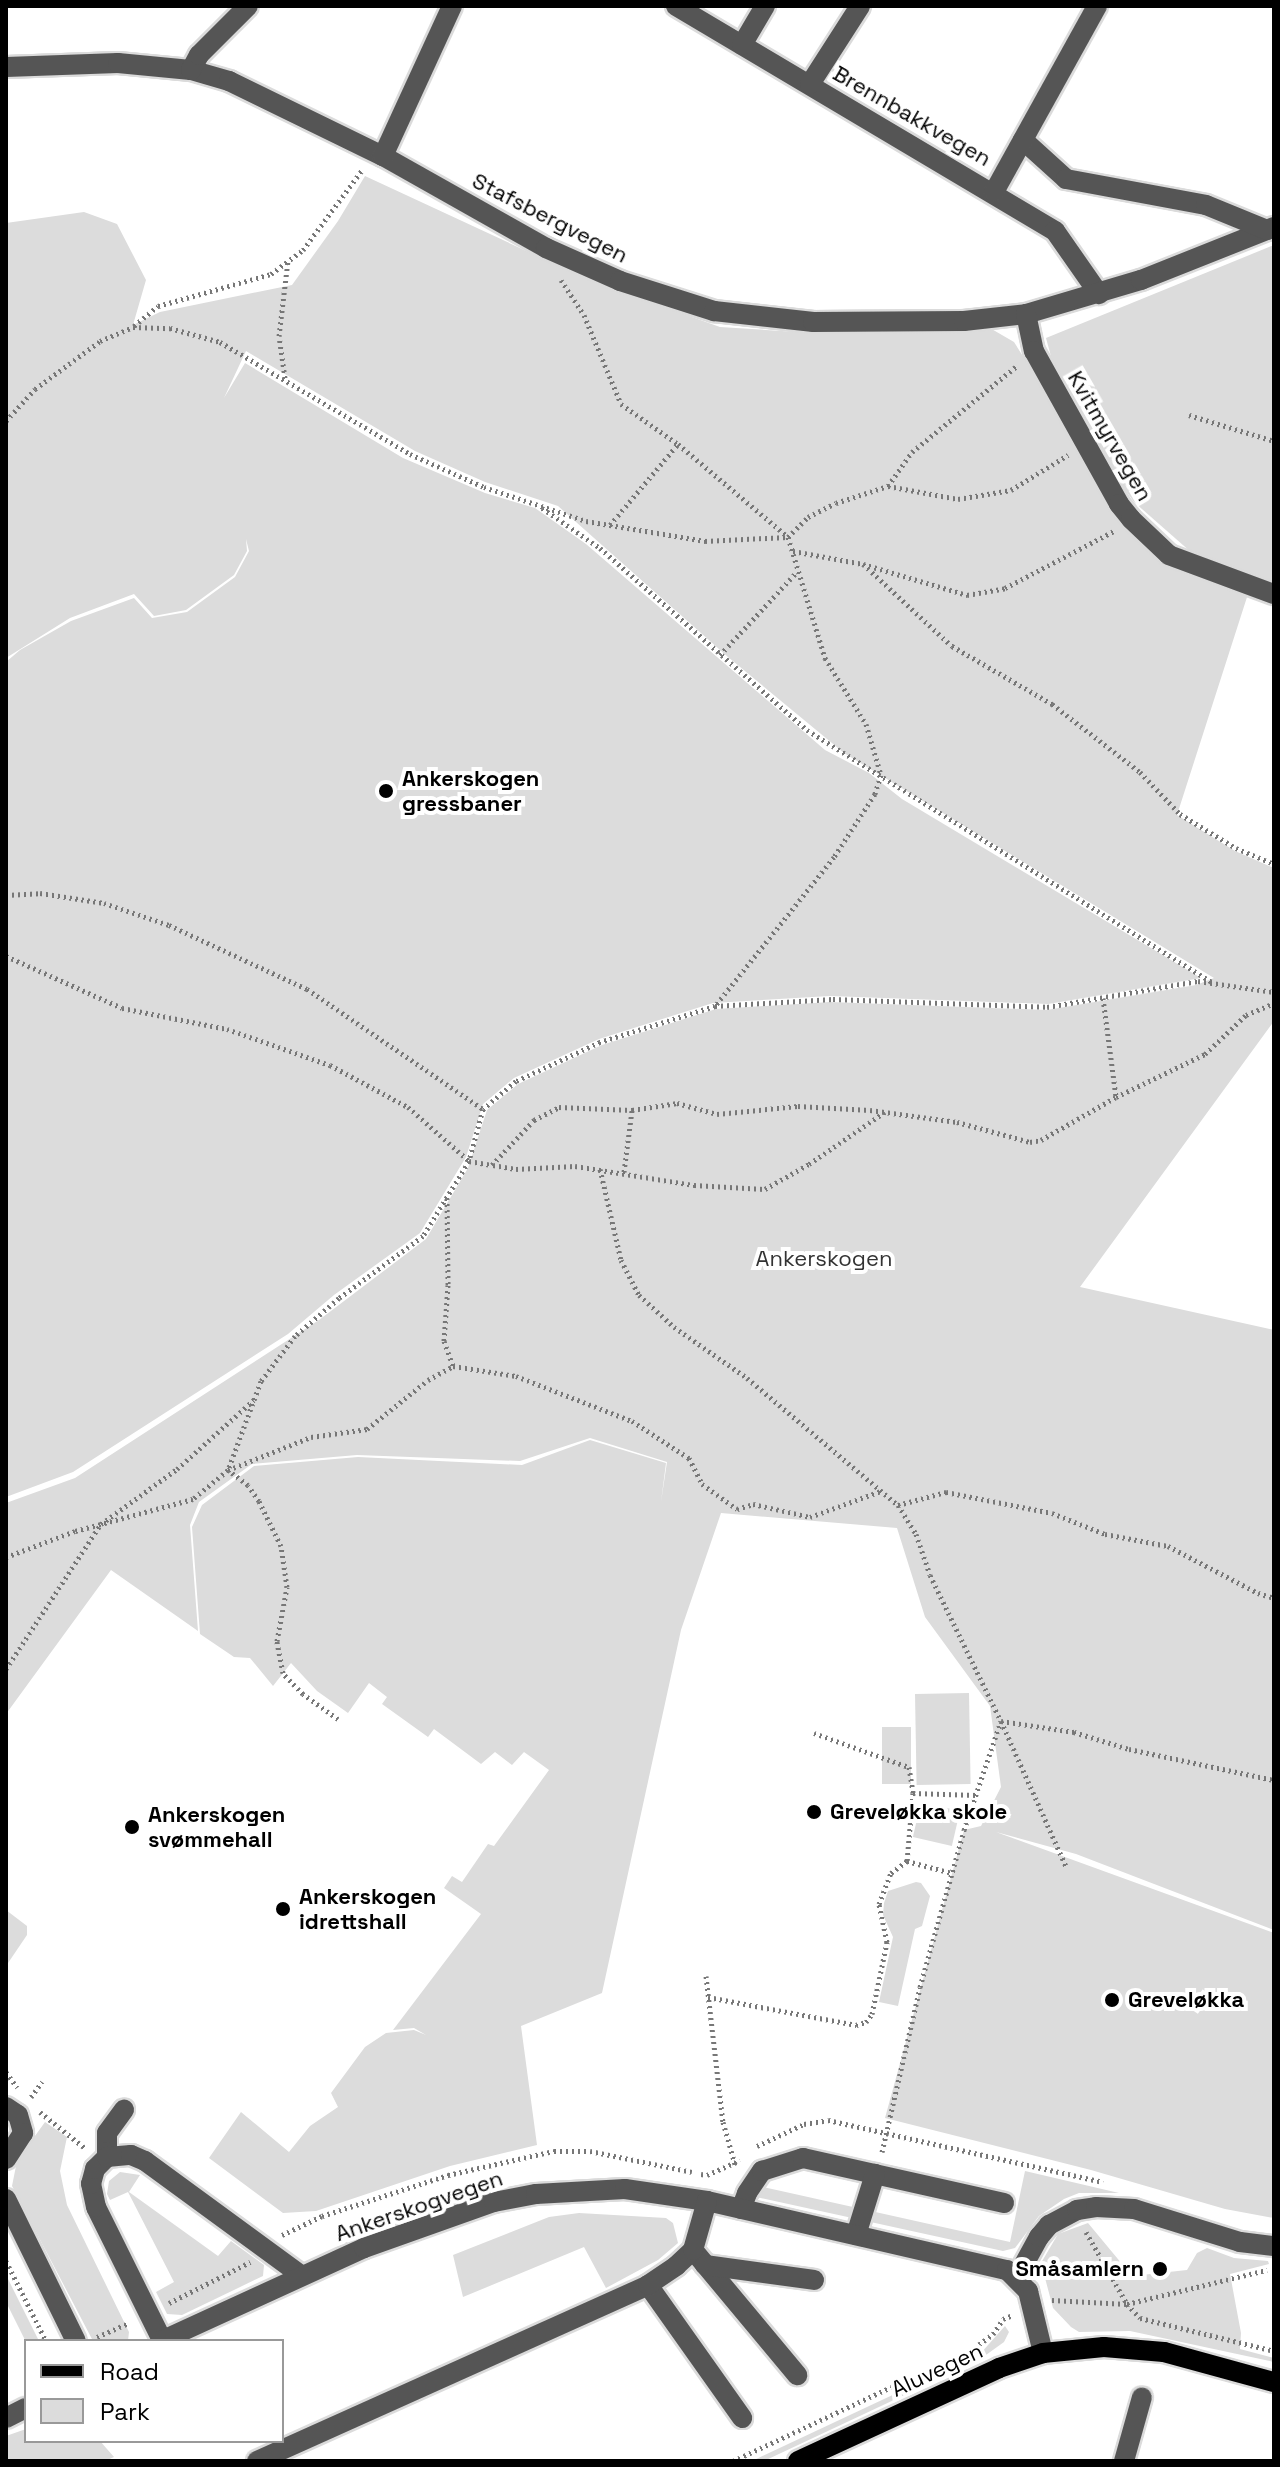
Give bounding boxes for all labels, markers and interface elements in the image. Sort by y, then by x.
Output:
street label: Brennbakkvegen [828,60,996,172]
street label: Stafsbergvegen [468,167,632,269]
street label: Kvitmyrvegen [1062,366,1158,506]
place label: Ankerskogen gressbaner [402,765,539,816]
marker: Ankerskogen gressbaner [377,782,395,800]
park label: Ankerskogen [756,1246,892,1272]
place label: Greveløkka skole [830,1799,1007,1825]
place label: Ankerskogen svømmehall [148,1801,285,1852]
marker: Greveløkka skole [805,1803,823,1821]
marker: Ankerskogen svømmehall [123,1818,141,1836]
place label: Ankerskogen idrettshall [299,1883,436,1934]
marker: Ankerskogen idrettshall [274,1900,292,1918]
place label: Greveløkka [1128,1987,1244,2013]
marker: Greveløkka [1103,1991,1121,2009]
street label: Ankerskogvegen [332,2165,506,2247]
place label: Småsamlern [1015,2256,1144,2282]
marker: Småsamlern [1151,2260,1169,2278]
street label: Aluvegen [887,2337,987,2403]
legend [24,2339,284,2443]
text: Road [100,2356,159,2387]
text: Park [100,2396,150,2427]

